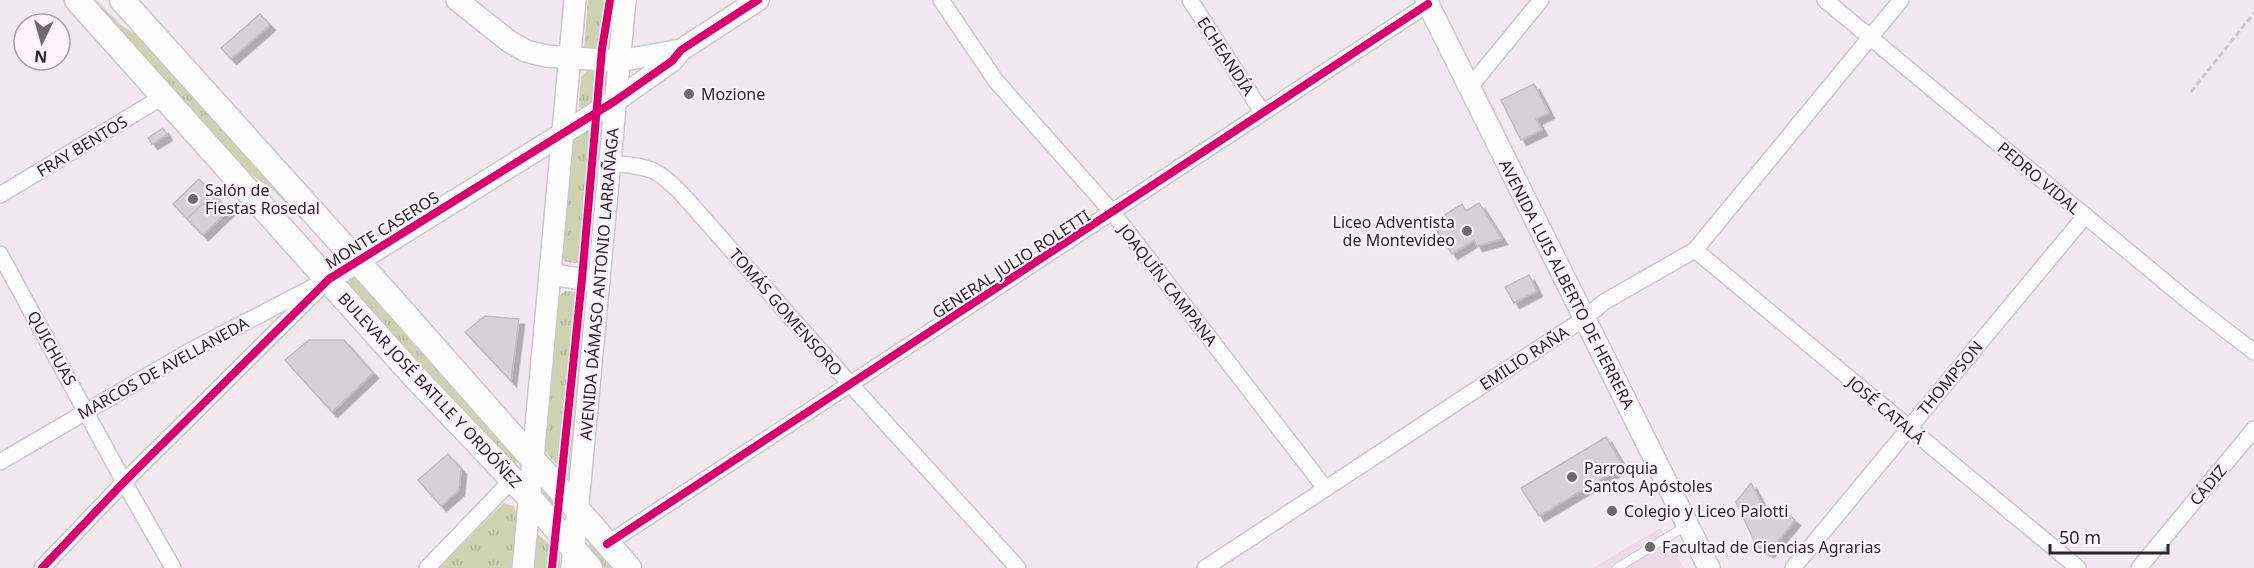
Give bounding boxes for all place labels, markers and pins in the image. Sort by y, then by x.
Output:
place label: Mozione [701,83,765,105]
marker: Mozione [682,87,696,101]
place label: Salón de Fiestas Rosedal [205,179,320,219]
marker: Salón de Fiestas Rosedal [186,192,200,206]
place label: Liceo Adventista de Montevideo [1333,211,1455,251]
marker: Liceo Adventista de Montevideo [1460,224,1474,238]
place label: Parroquia Santos Apóstoles [1584,457,1713,497]
marker: Parroquia Santos Apóstoles [1565,470,1579,484]
place label: Colegio y Liceo Palotti [1624,500,1788,522]
marker: Colegio y Liceo Palotti [1605,504,1619,518]
place label: Facultad de Ciencias Agrarias [1662,536,1881,558]
marker: Facultad de Ciencias Agrarias [1643,540,1657,554]

